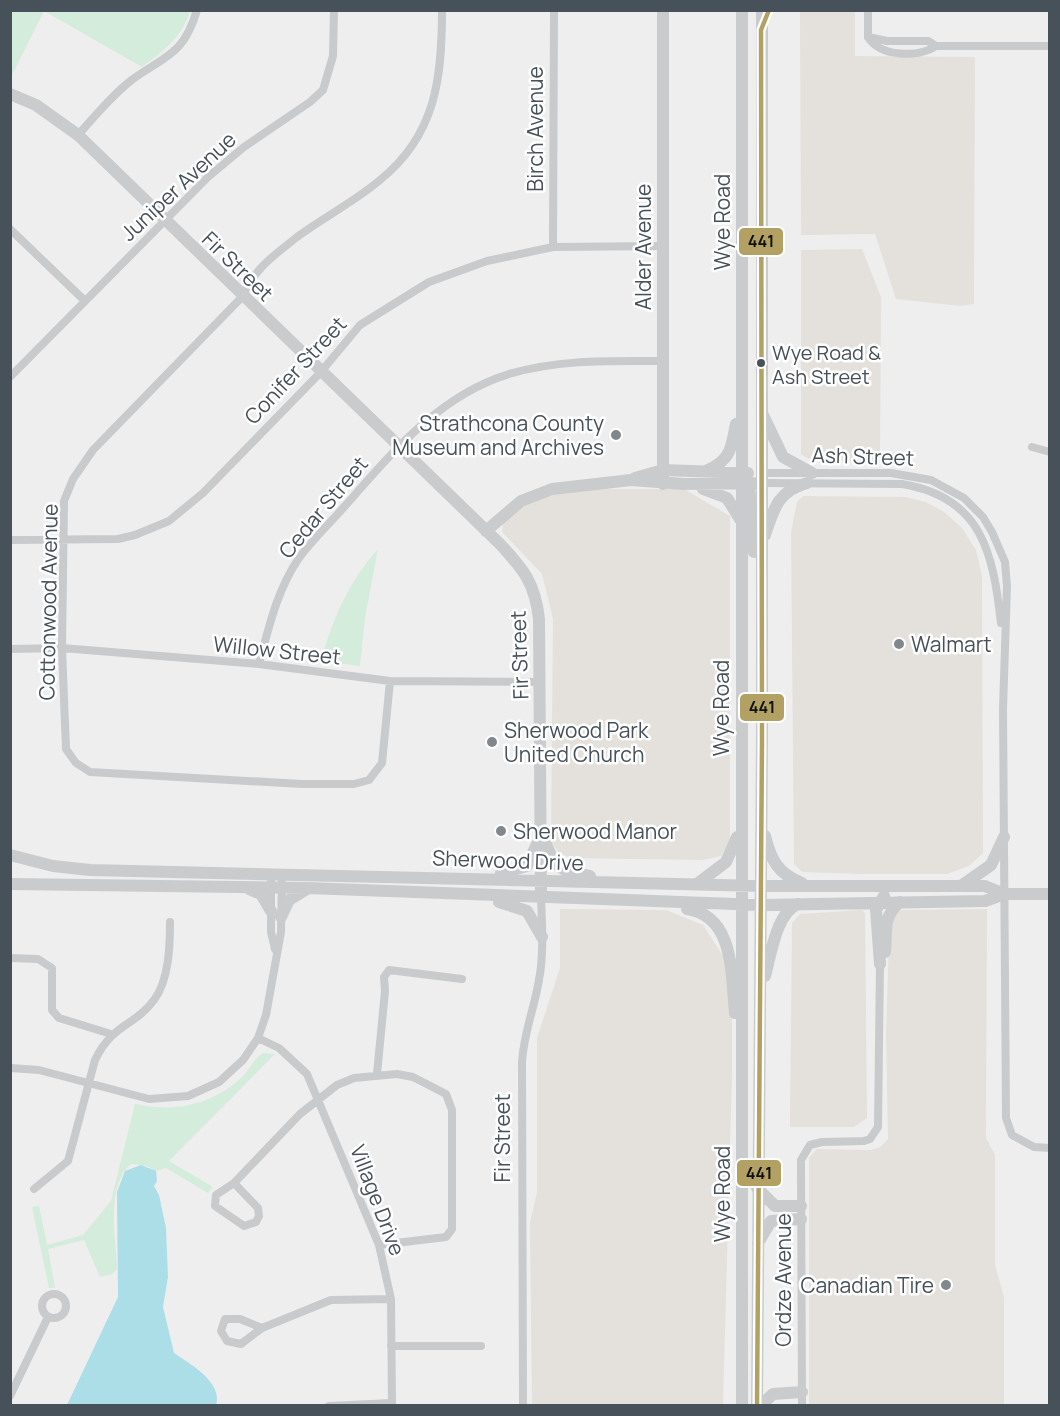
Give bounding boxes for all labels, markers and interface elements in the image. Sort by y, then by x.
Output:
street label: Birch Avenue [521,66,549,192]
street label: Juniper Avenue [114,125,242,247]
street label: Wye Road [708,174,736,270]
street label: Alder Avenue [629,184,657,310]
street label: Fir Street [196,225,280,307]
line badge: 441 [738,227,784,256]
text: 441 [748,230,774,252]
street label: Conifer Street [238,310,352,430]
place label: Wye Road & Ash Street [772,339,881,390]
marker: Wye Road & Ash Street [755,357,767,369]
place label: Strathcona County Museum and Archives [392,409,604,461]
marker: Strathcona County Museum and Archives [609,428,623,442]
street label: Ash Street [811,440,915,472]
street label: Cedar Street [272,450,374,564]
street label: Cottonwood Avenue [32,503,64,701]
street label: Fir Street [503,610,535,700]
street label: Willow Street [212,629,342,671]
place label: Walmart [911,630,992,658]
marker: Walmart [892,637,906,651]
street label: Wye Road [707,660,735,756]
line badge: 441 [739,693,785,722]
text: 441 [749,696,775,718]
place label: Sherwood Park United Church [504,716,649,768]
marker: Sherwood Park United Church [485,735,499,749]
place label: Sherwood Manor [513,817,678,845]
marker: Sherwood Manor [494,824,508,838]
street label: Sherwood Drive [432,843,584,877]
street label: Fir Street [488,1094,516,1182]
street label: Village Drive [344,1141,412,1259]
street label: Wye Road [708,1146,736,1242]
line badge: 441 [736,1159,782,1187]
text: 441 [746,1162,772,1184]
street label: Ordze Avenue [769,1213,797,1347]
place label: Canadian Tire [800,1271,934,1299]
marker: Canadian Tire [939,1278,953,1292]

